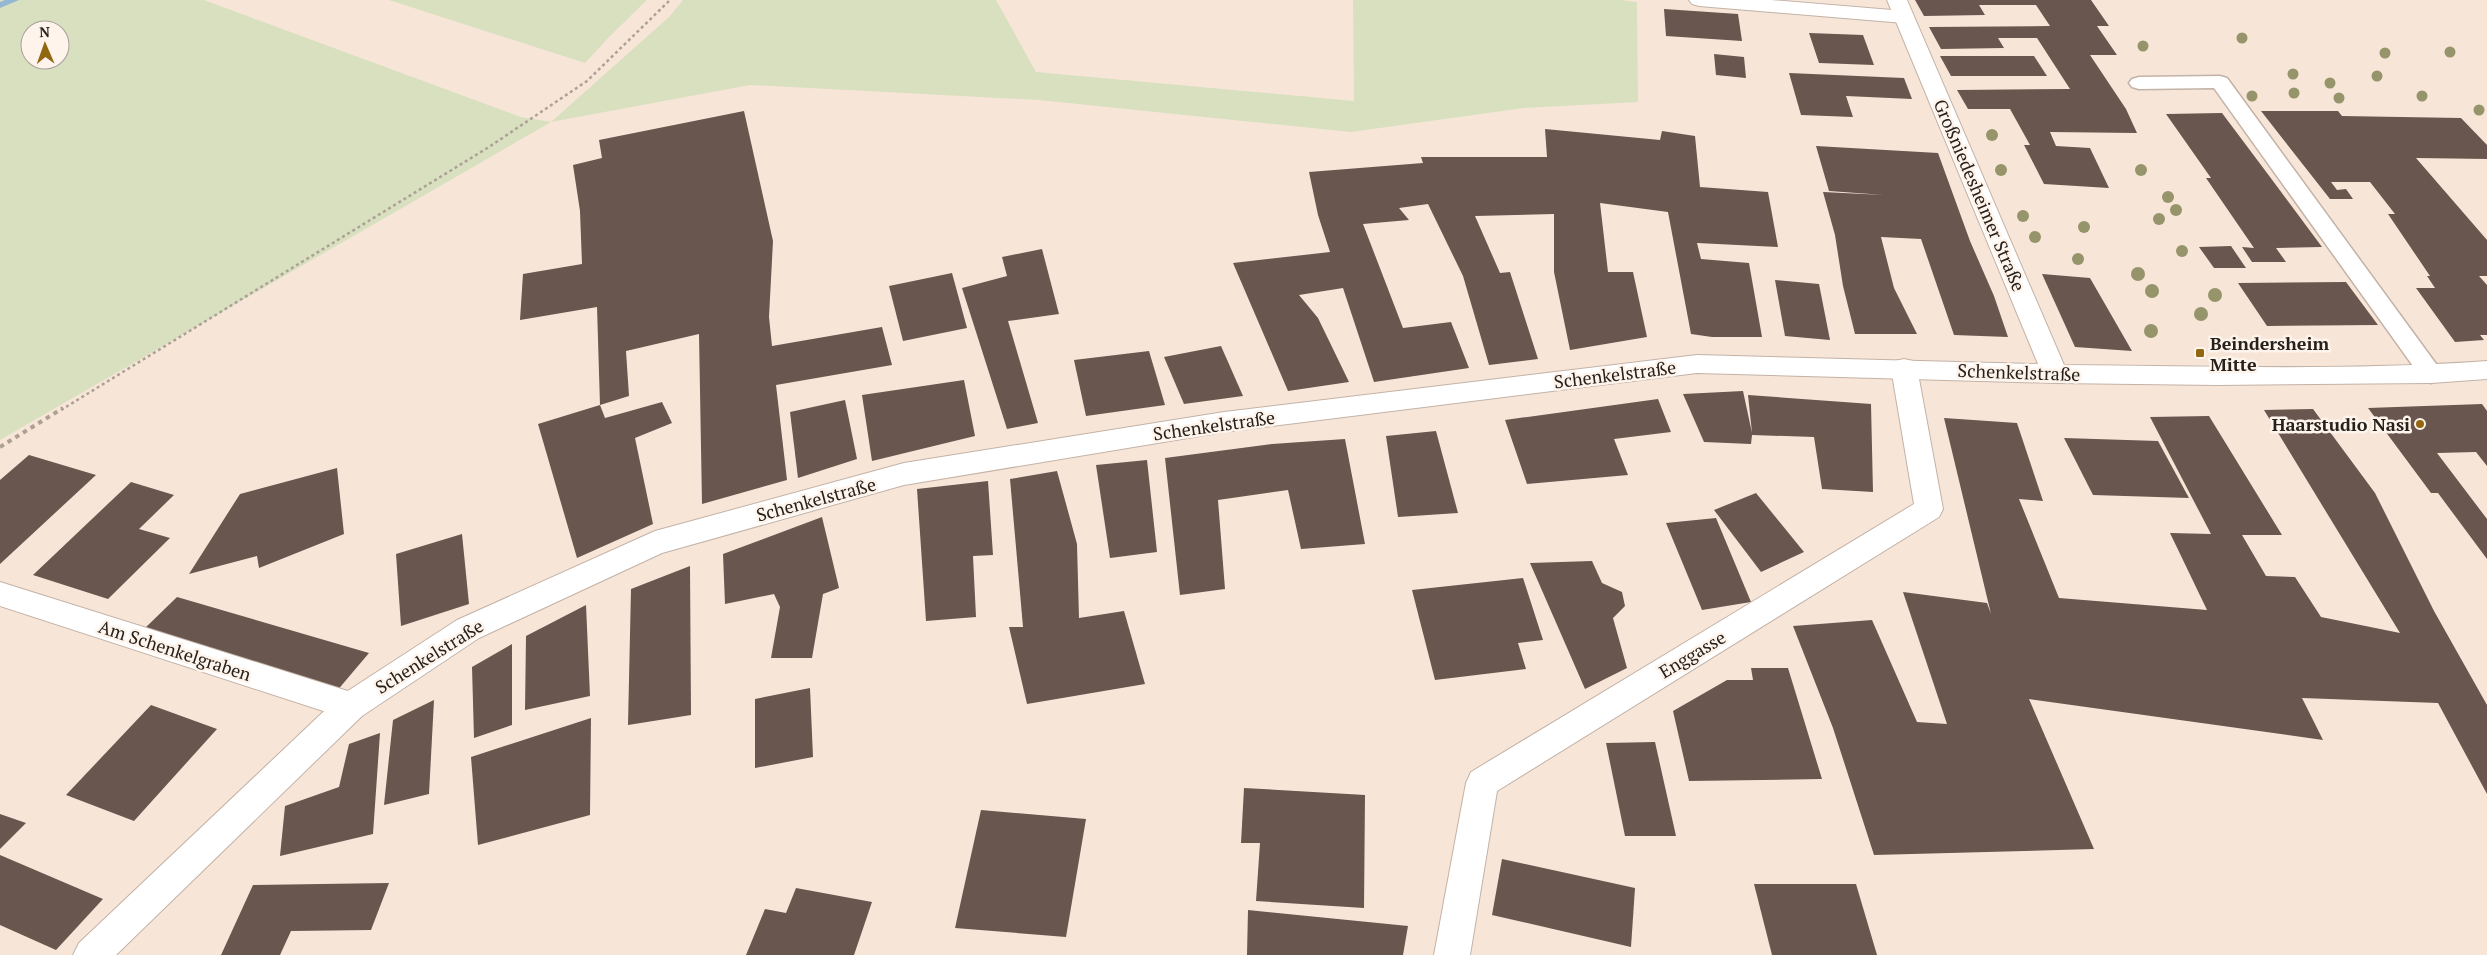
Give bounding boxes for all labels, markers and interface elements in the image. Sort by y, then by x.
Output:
north arrow [20,20,70,70]
text: N [39,22,51,41]
street label: Großniedesheimer Straße [1929,95,2031,295]
place label: Beindersheim Mitte [2210,331,2329,376]
marker: Beindersheim Mitte [2194,347,2206,359]
street label: Schenkelstraße [1553,355,1677,393]
street label: Schenkelstraße [1957,358,2081,386]
street label: Schenkelstraße [1151,405,1277,445]
place label: Haarstudio Nasi [2272,412,2410,436]
marker: Haarstudio Nasi [2414,418,2426,430]
street label: Schenkelstraße [754,472,878,526]
street label: Schenkelstraße [371,613,487,699]
street label: Am Schenkelgraben [96,614,255,686]
street label: Enggasse [1654,625,1730,683]

